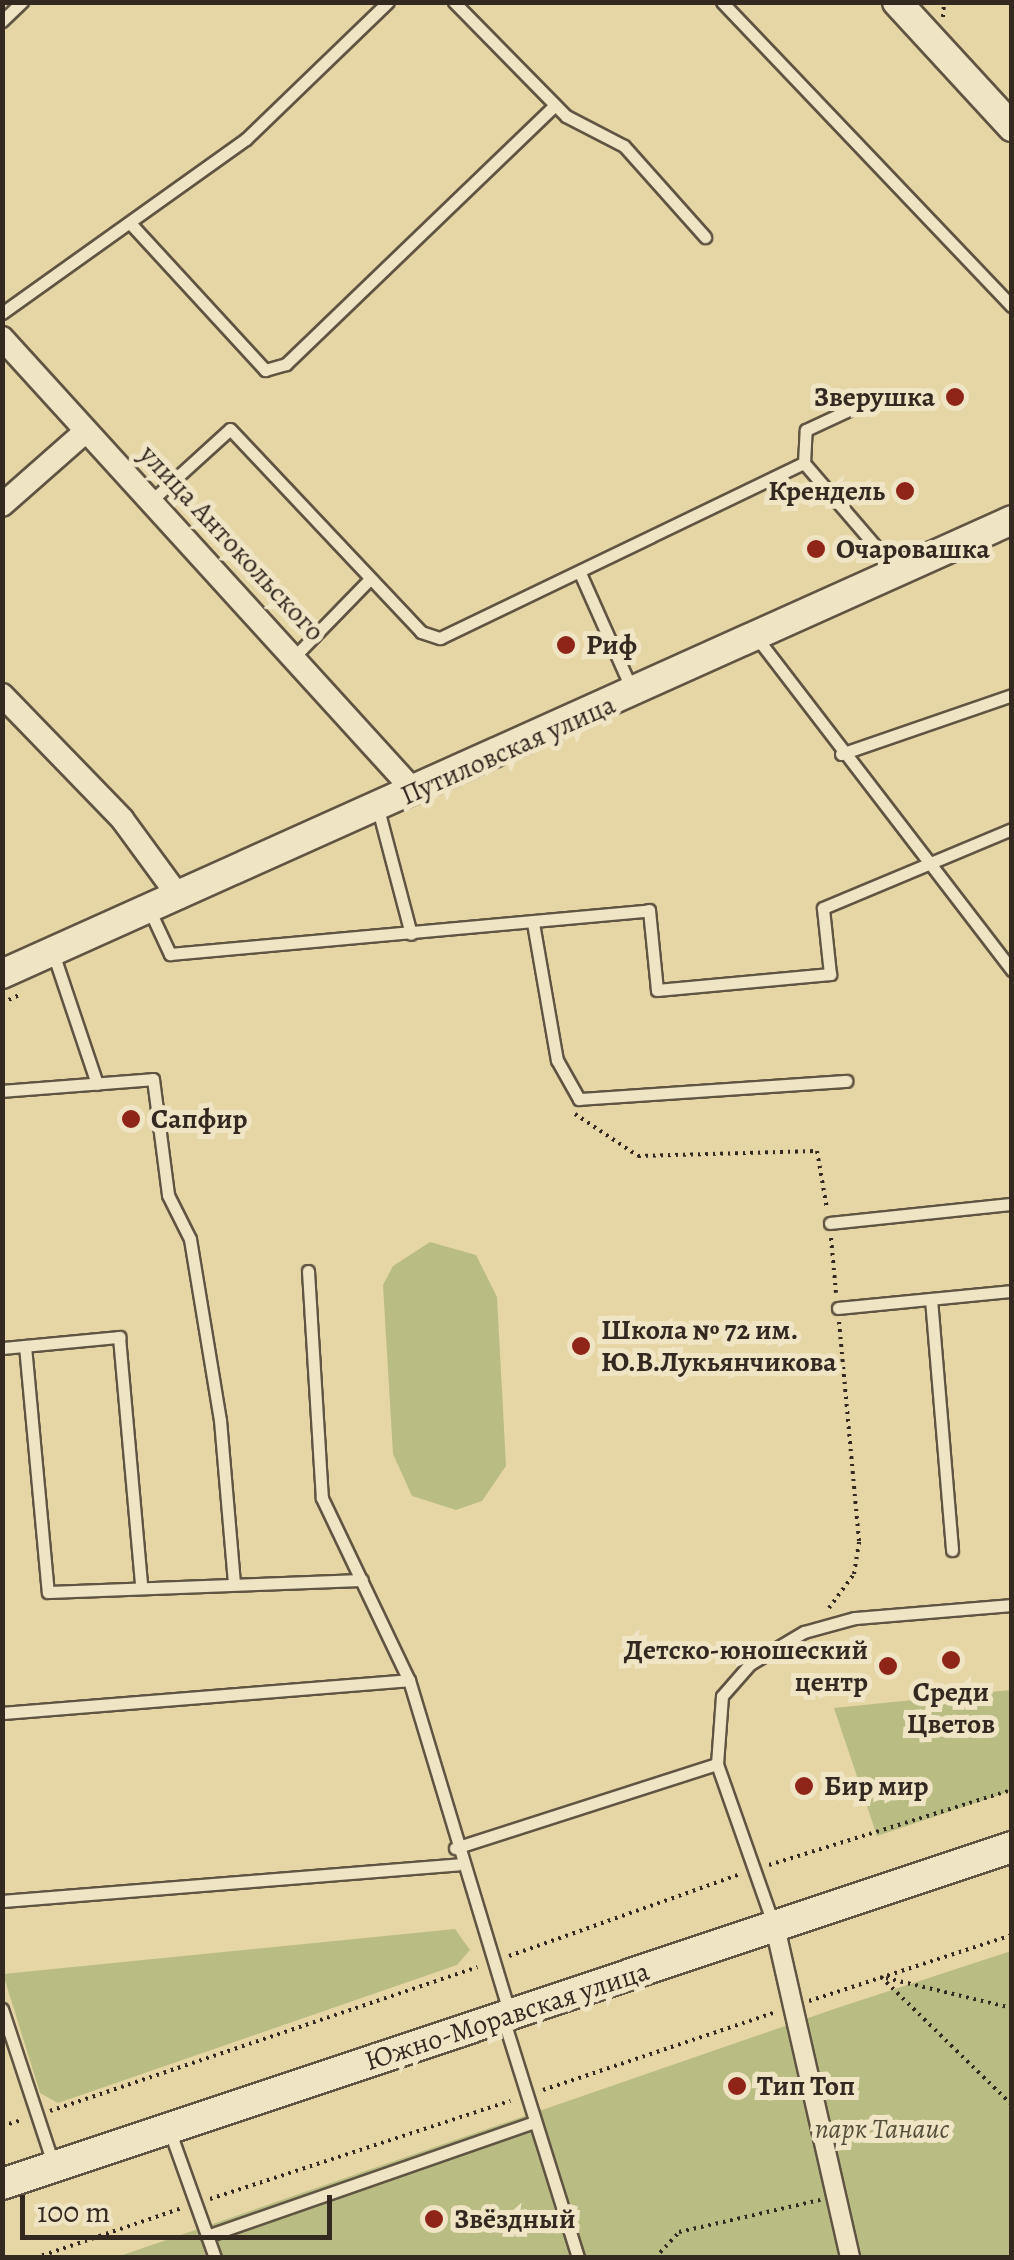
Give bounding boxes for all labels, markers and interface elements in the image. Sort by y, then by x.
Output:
place label: Зверушка [814,380,935,414]
marker: Зверушка [944,386,966,408]
street label: улица Антокольского [132,438,332,648]
place label: Крендель [768,474,885,508]
marker: Крендель [894,480,916,502]
place label: Очаровашка [836,532,990,566]
marker: Очаровашка [805,538,827,560]
place label: Риф [586,628,637,662]
marker: Риф [555,634,577,656]
street label: Путиловская улица [395,688,621,812]
place label: Сапфир [151,1102,248,1136]
marker: Сапфир [120,1108,142,1130]
place label: Школа № 72 им. Ю.В.Лукьянчикова [601,1313,837,1379]
marker: Школа № 72 им. Ю.В.Лукьянчикова [570,1335,592,1357]
place label: Детско-юношеский центр [624,1633,868,1699]
marker: Среди Цветов [940,1649,962,1671]
marker: Детско-юношеский центр [877,1655,899,1677]
place label: Среди Цветов [907,1675,995,1741]
place label: Бир мир [824,1769,928,1803]
marker: Бир мир [793,1775,815,1797]
street label: Южно-Моравская улица [361,1954,653,2078]
place label: Тип Топ [757,2069,855,2103]
marker: Тип Топ [726,2075,748,2097]
park label: парк Танаис [815,2112,949,2146]
scale bar [25,2175,338,2237]
text: 100 m [37,2192,110,2232]
place label: Звёздный [454,2202,576,2236]
marker: Звёздный [423,2208,445,2230]

